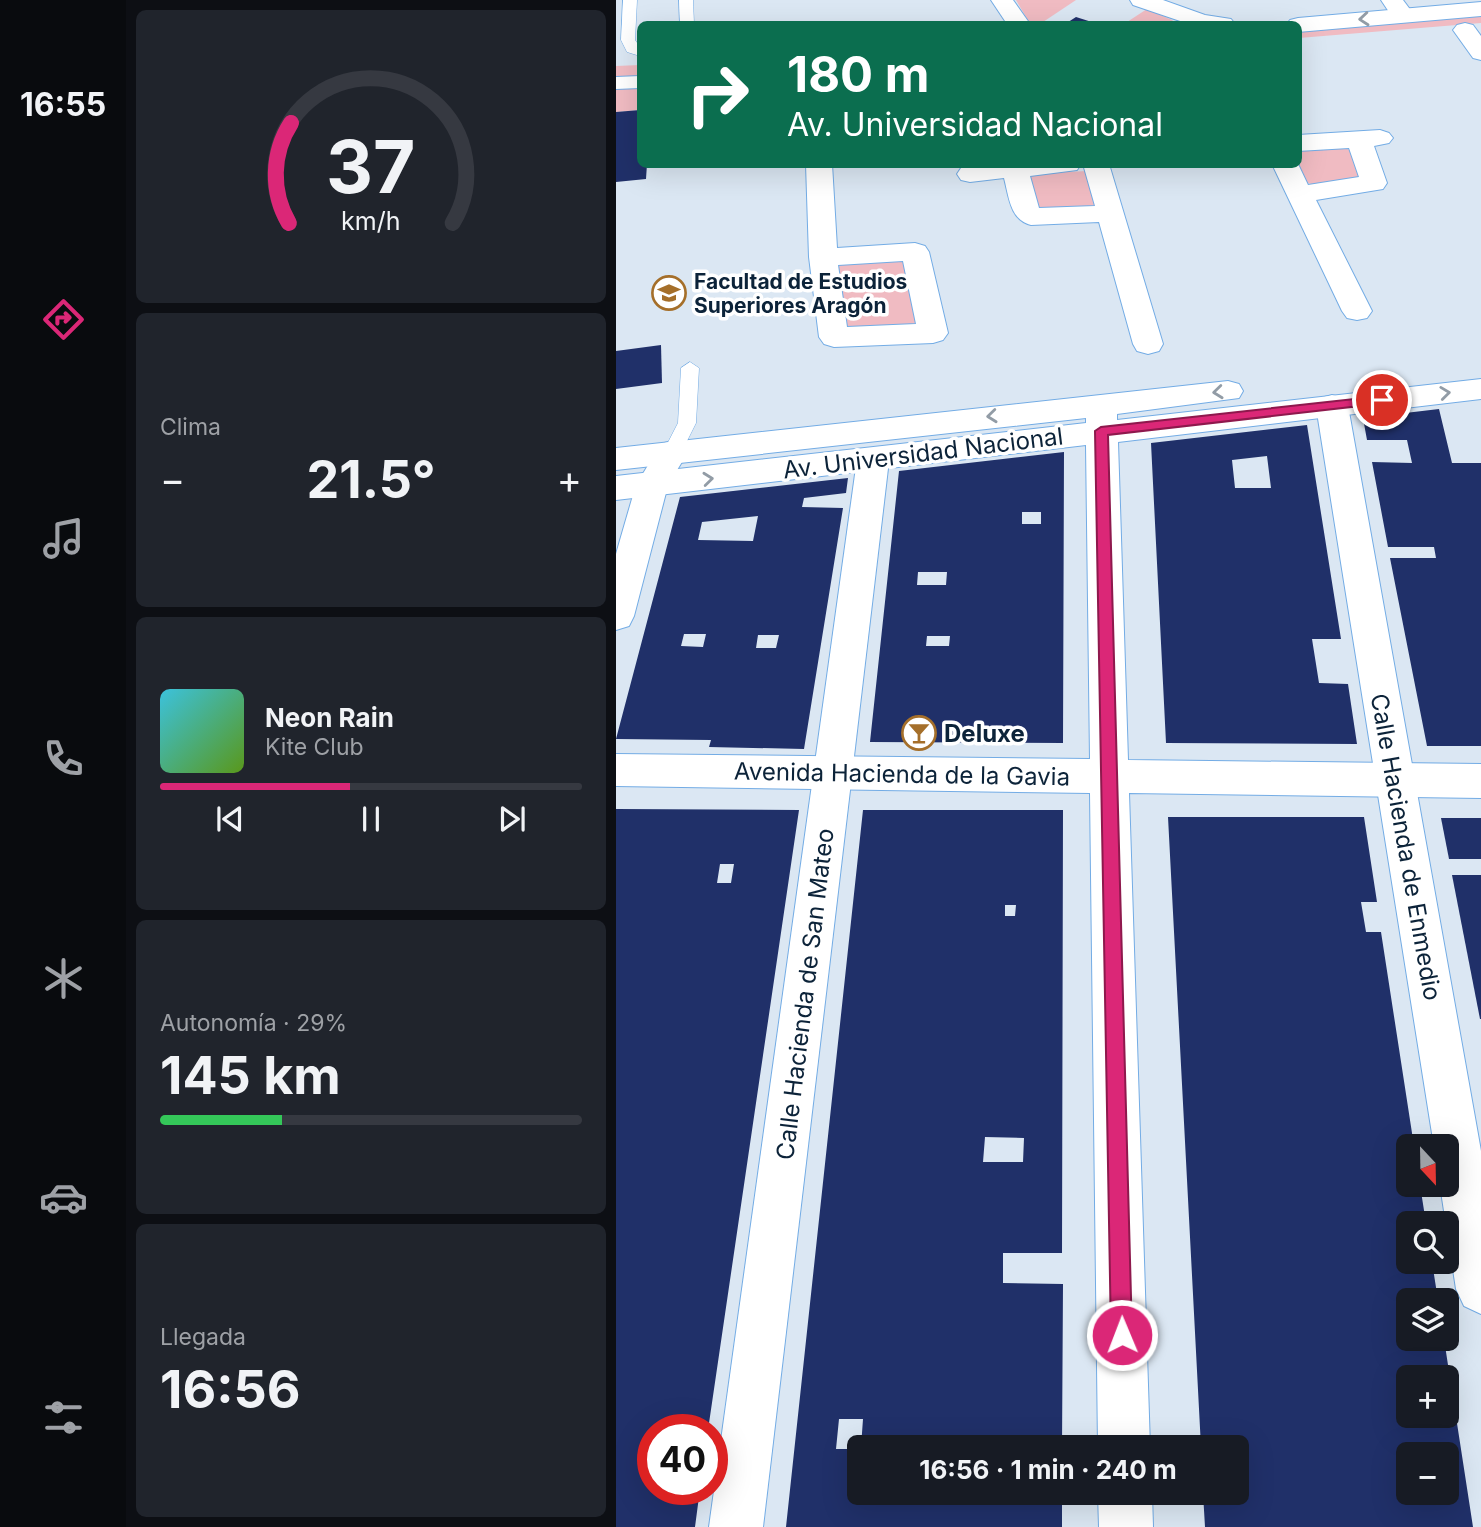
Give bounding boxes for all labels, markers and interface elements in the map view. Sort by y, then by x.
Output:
one-way arrow [1358,11,1369,26]
text: 180 m [787,45,929,104]
icon: right [672,49,763,140]
text: 16:55 [20,85,106,124]
text: Av. Universidad Nacional [787,105,1163,144]
text: 37 [326,122,416,211]
text: km/h [341,206,401,236]
place label: Facultad de Estudios Superiores Aragón [694,269,907,318]
school or university icon: Facultad de Estudios Superiores Aragón [650,274,688,312]
icon: directions [39,295,88,344]
pin [1352,370,1412,430]
icon: arrive [1363,381,1401,419]
one-way arrow [1212,384,1223,399]
one-way arrow [1439,385,1451,400]
one-way arrow [986,409,998,424]
text: Clima [160,413,221,441]
street label: Av. Universidad Nacional [781,421,1065,485]
text: 21.5° [306,448,436,511]
text: − [160,456,185,502]
text: + [557,456,582,502]
one-way arrow [702,471,714,486]
icon: music [39,514,88,563]
street label: Calle Hacienda de Enmedio [1365,691,1447,1003]
text: Neon Rain [265,702,394,733]
bar icon: Deluxe [900,714,938,752]
place label: Deluxe [944,719,1025,748]
text: Kite Club [265,733,364,761]
icon: phone [39,734,88,783]
street label: Avenida Hacienda de la Gavia [734,757,1070,791]
icon: previous [211,800,249,838]
icon: pause [352,800,390,838]
icon: next [493,800,531,838]
street label: Calle Hacienda de San Mateo [770,827,840,1161]
icon: climate [39,954,88,1003]
text: Autonomía · 29% [160,1009,347,1037]
text: 145 km [160,1044,341,1107]
north arrow [1396,1134,1460,1197]
map controls [1396,1134,1459,1505]
icon: car [39,1173,88,1222]
button: search [1396,1211,1459,1274]
button: layers [1396,1288,1459,1351]
position arrow [1085,1298,1159,1372]
text: Llegada [160,1323,246,1351]
text: 16:56 [160,1358,301,1421]
button: + [1396,1365,1459,1428]
icon: filters [39,1393,88,1442]
speed limit sign: 40 [637,1414,728,1505]
button: − [1396,1442,1459,1505]
text: 16:56 · 1 min · 240 m [919,1454,1177,1485]

